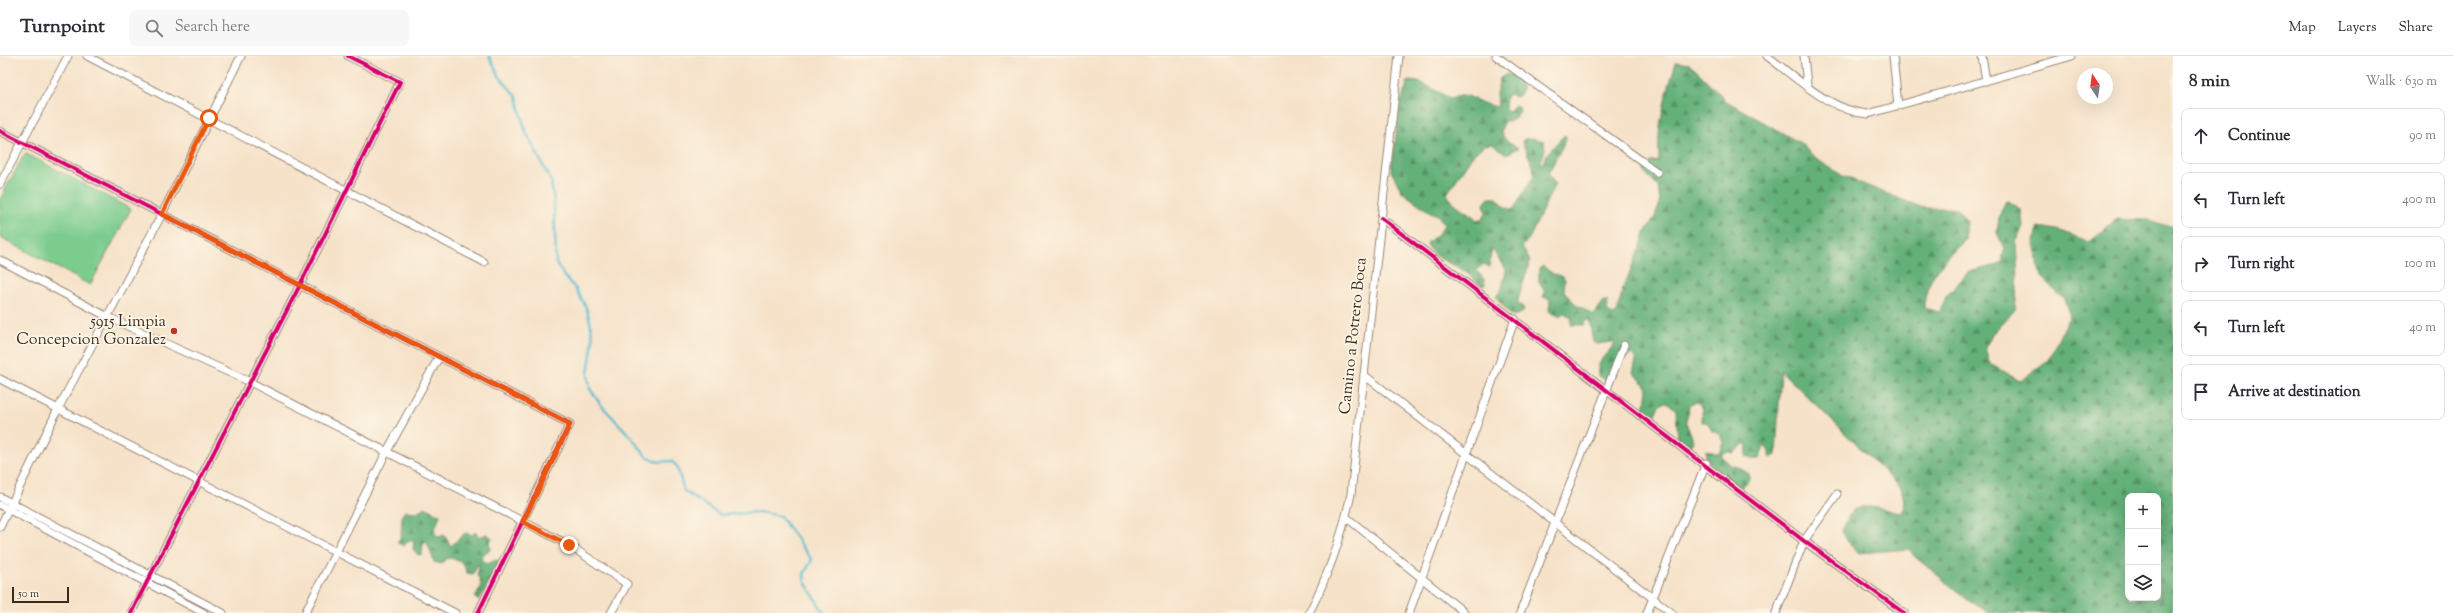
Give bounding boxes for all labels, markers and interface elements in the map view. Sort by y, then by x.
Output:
search box [129,10,409,46]
text: Turnpoint [20,14,105,41]
icon: search [143,17,165,39]
text: Search here [175,17,250,38]
text: Map [2289,18,2316,38]
text: Layers [2338,18,2376,38]
text: Share [2398,18,2433,38]
north arrow [2077,68,2113,104]
text: 8 min [2189,70,2230,94]
text: Walk · 630 m [2366,73,2437,91]
route start [200,109,218,127]
icon: ahead [2190,125,2212,147]
text: Continue [2228,126,2290,147]
text: 90 m [2409,127,2436,145]
icon: left [2190,189,2212,211]
text: Turn left [2228,190,2285,211]
text: 400 m [2402,191,2436,209]
icon: right [2190,253,2212,275]
text: Turn right [2228,254,2294,275]
text: 100 m [2404,255,2436,273]
street label: Camino a Potrero Boca [1334,256,1374,416]
place label: 5915 Limpia Concepcion Gonzalez [16,311,167,352]
icon: left [2190,317,2212,339]
text: Turn left [2228,318,2285,339]
text: 40 m [2409,319,2436,337]
marker: 5915 Limpia Concepcion Gonzalez [169,326,179,336]
icon: arrive [2190,381,2212,403]
text: Arrive at destination [2228,382,2361,403]
map controls [2125,493,2161,601]
button: + [2125,493,2161,529]
button: − [2125,529,2161,565]
route end [560,536,578,554]
button: layers [2125,565,2161,601]
scale bar [12,585,69,604]
text: 50 m [18,586,39,602]

